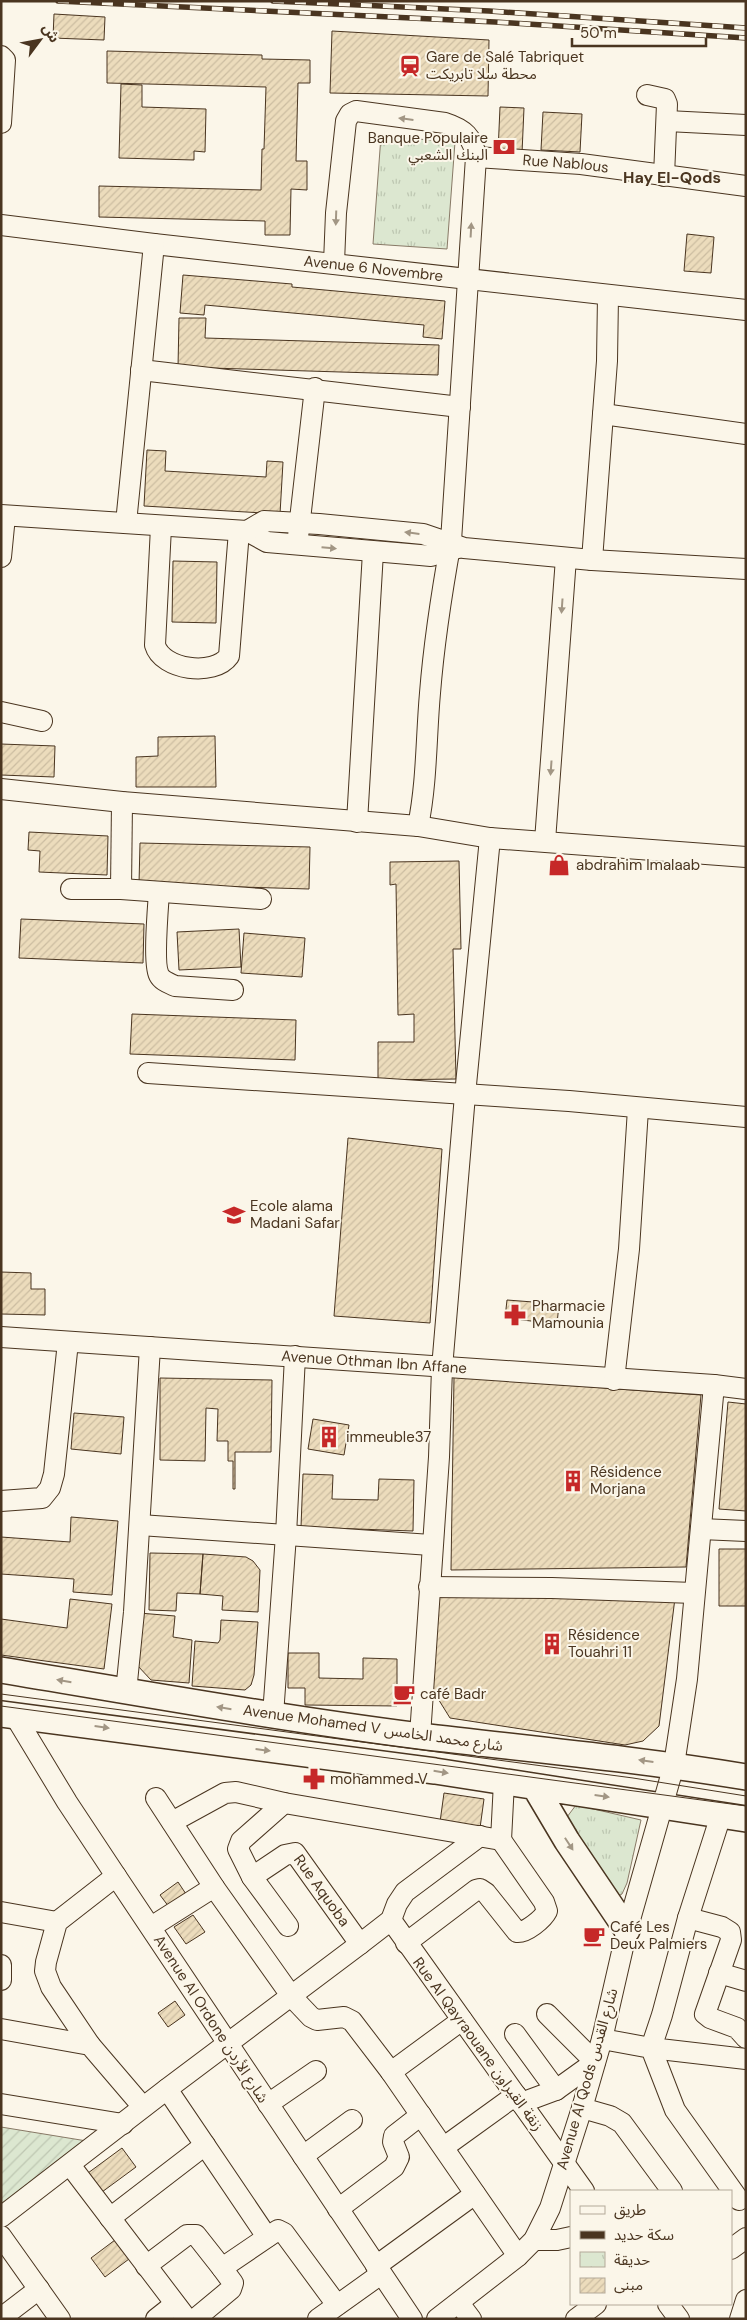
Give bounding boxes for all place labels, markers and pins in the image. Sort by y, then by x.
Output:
place label: Gare de Salé Tabriquet محطة سلا تابريكت [426,47,584,84]
station icon: Gare de Salé Tabriquet محطة سلا تابريكت [397,53,423,79]
place label: Banque Populaire البنك الشعبي [368,128,488,166]
bank icon: Banque Populaire البنك الشعبي [491,134,517,160]
shop icon: abdrahim lmalaab [546,852,572,878]
place label: abdrahim lmalaab [576,855,700,875]
place label: Ecole alama Madani Safar [250,1196,340,1233]
school or university icon: Ecole alama Madani Safar [221,1202,247,1228]
place label: Pharmacie Mamounia [532,1296,605,1333]
pharmacy icon: Pharmacie Mamounia [502,1302,528,1328]
building icon: immeuble37 [316,1424,342,1450]
place label: immeuble37 [346,1427,431,1447]
place label: Résidence Morjana [590,1462,662,1499]
building icon: Résidence Morjana [560,1468,586,1494]
place label: Résidence Touahri 11 [568,1625,640,1662]
building icon: Résidence Touahri 11 [539,1631,565,1657]
cafe icon: café Badr [391,1681,417,1707]
place label: café Badr [420,1684,487,1704]
pharmacy icon: mohammed V [301,1766,327,1792]
place label: mohammed V [330,1769,428,1789]
place label: Café Les Deux Palmiers [610,1917,707,1954]
cafe icon: Café Les Deux Palmiers [581,1923,607,1949]

